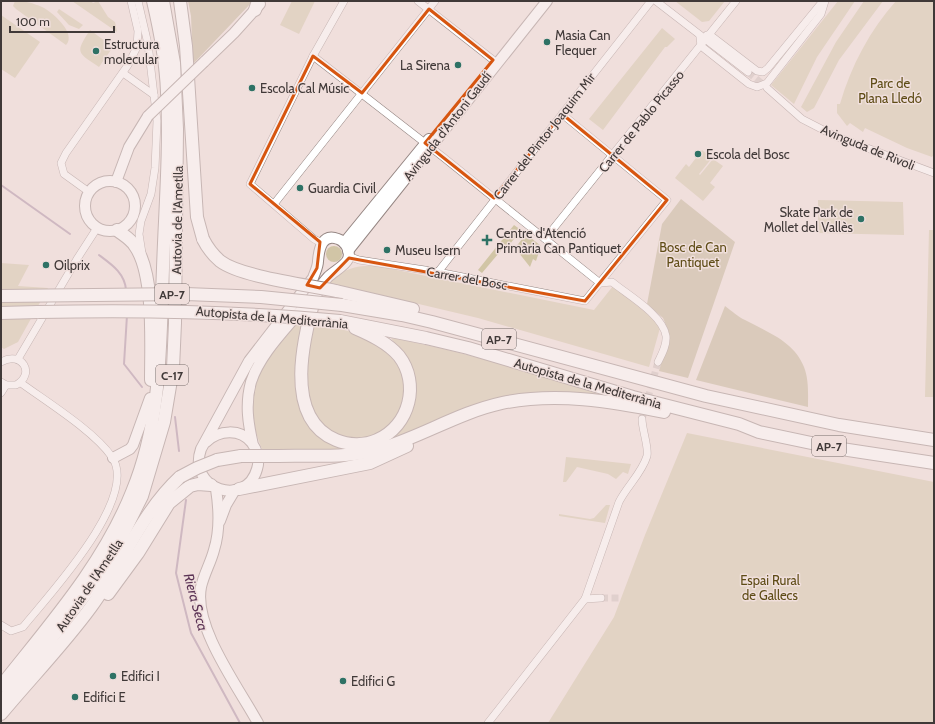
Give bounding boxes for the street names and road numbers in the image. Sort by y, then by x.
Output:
street label: Carrer de Pablo Picasso [595,67,687,175]
street label: Avinguda d'Antoni Gaudí [399,68,495,184]
street label: Carrer del Pintor Joaquim Mir [489,69,599,203]
street label: Avinguda de Rivoli [819,121,917,173]
street label: Autovia de l'Ametlla [168,165,186,274]
street label: Carrer del Bosc [425,263,509,293]
road number: AP-7 [155,284,189,304]
street label: Autopista de la Mediterrània [195,302,350,332]
road number: AP-7 [482,329,516,349]
street label: Autopista de la Mediterrània [512,354,664,412]
road number: C-17 [156,365,188,385]
road number: AP-7 [812,436,846,456]
street label: Autovia de l'Ametlla [52,535,126,634]

